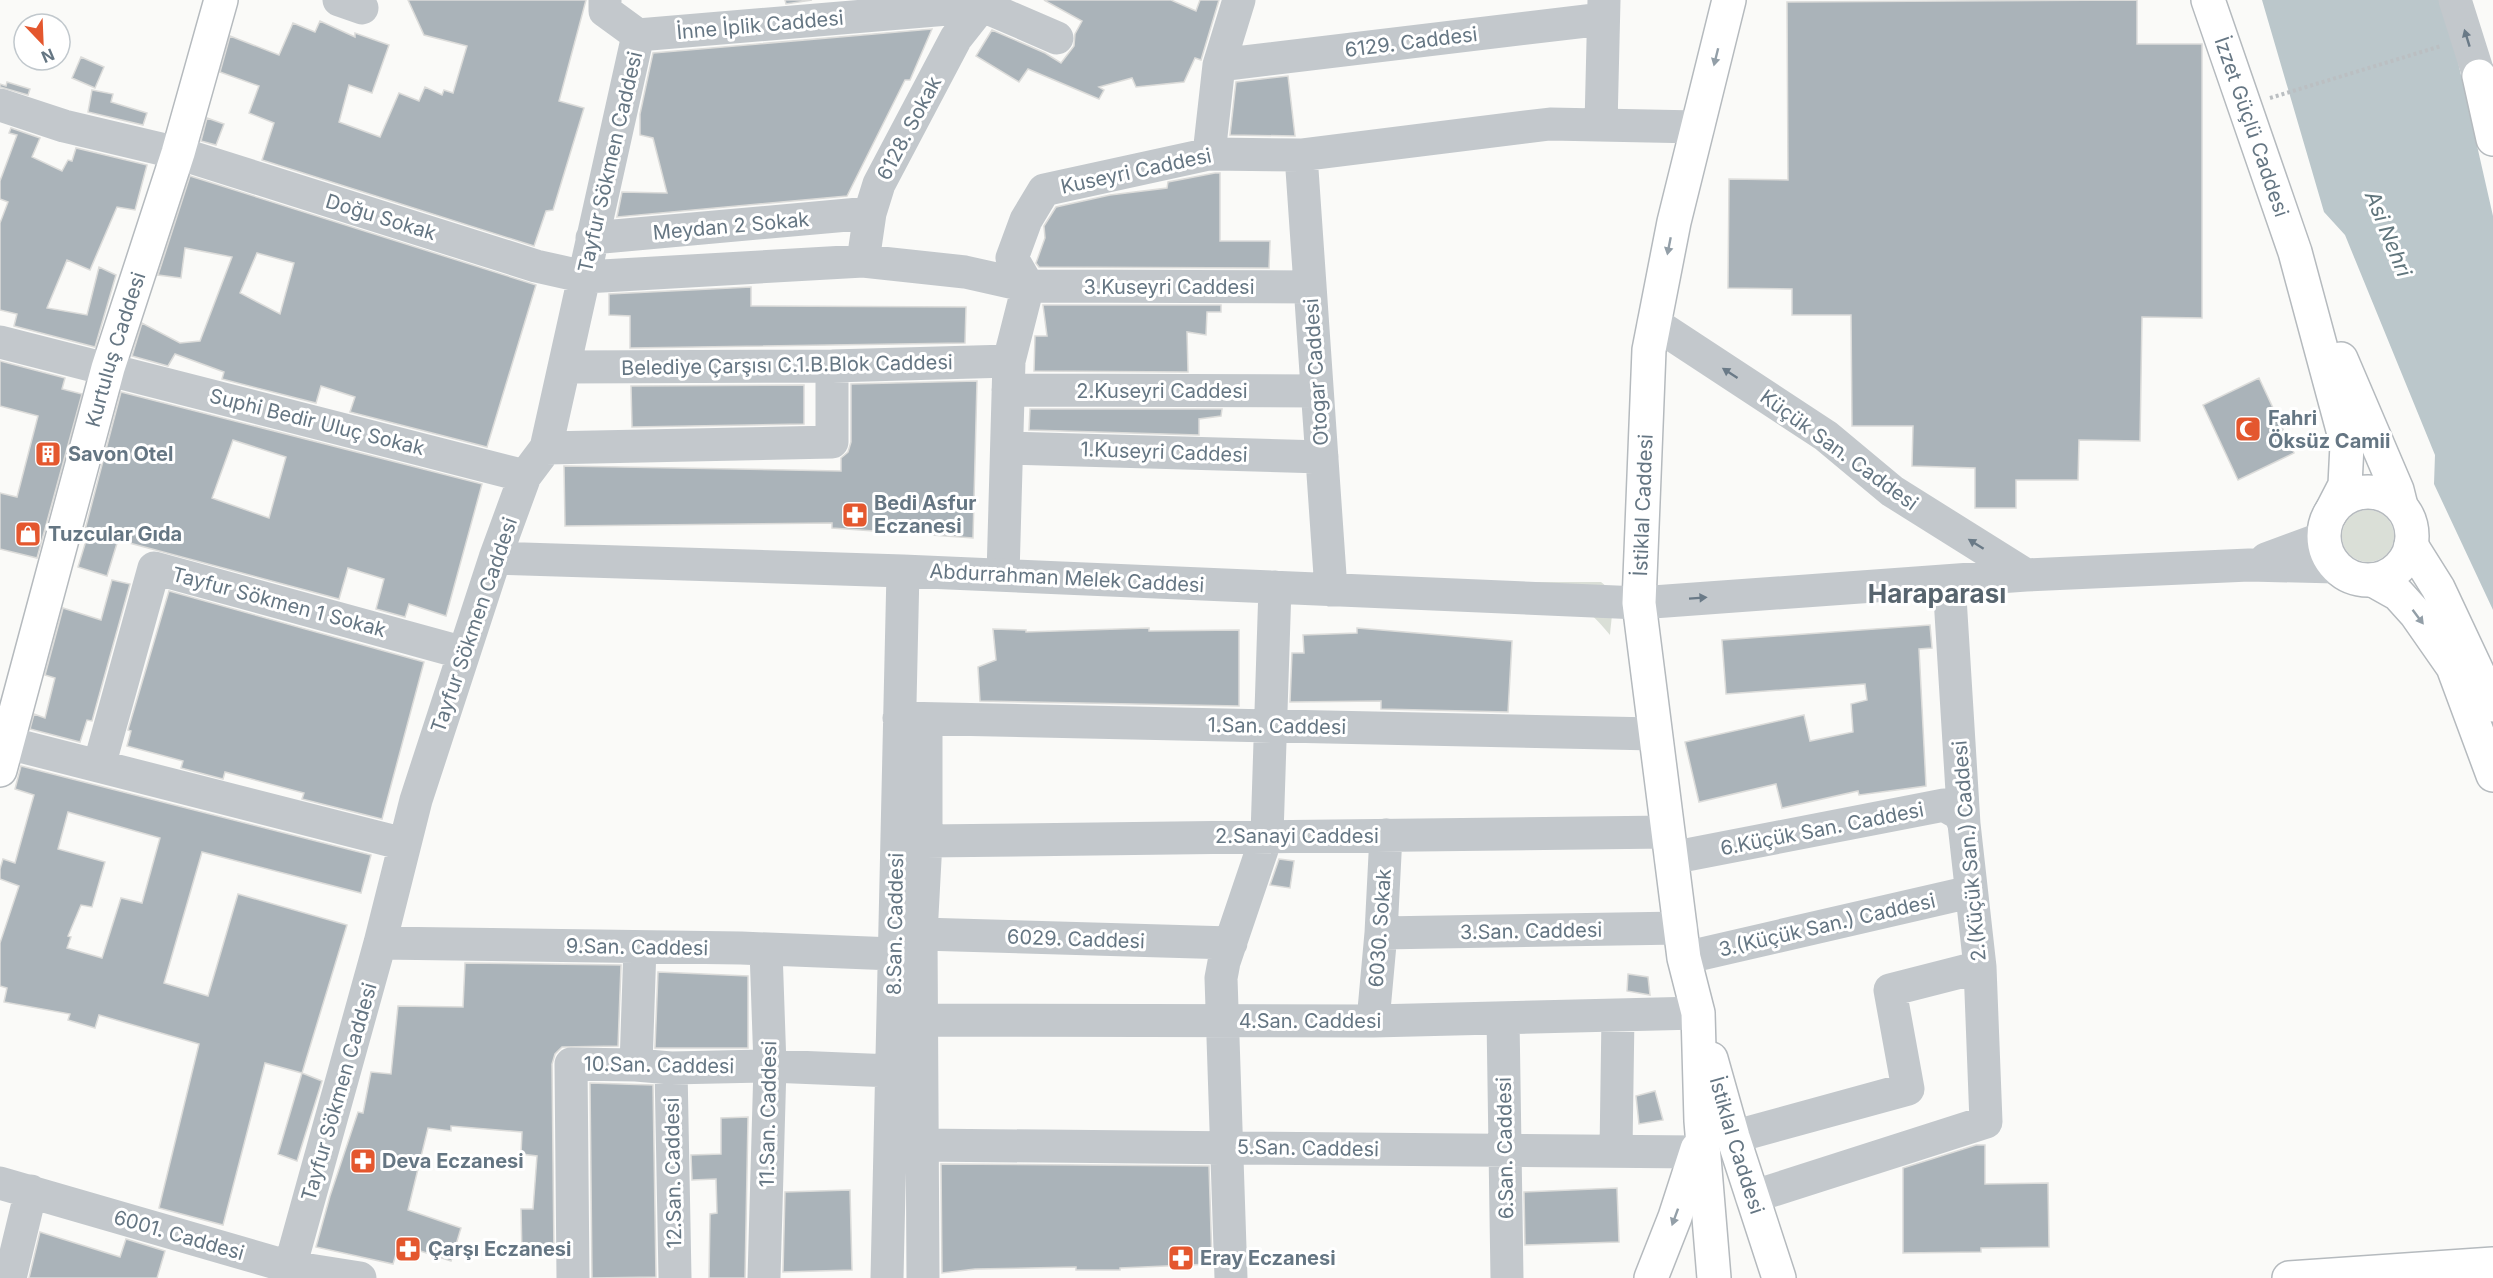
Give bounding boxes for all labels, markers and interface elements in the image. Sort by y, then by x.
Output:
street label: İnne İplik Caddesi [675,5,845,44]
north arrow [12,12,72,72]
street label: 6129. Caddesi [1343,22,1479,62]
one-way arrow [2462,29,2472,47]
street label: İzzet Güçlü Caddesi [2210,33,2294,220]
text: N [38,44,57,67]
one-way arrow [1710,48,1720,66]
street label: Tayfur Sökmen Caddesi [573,49,647,275]
street label: 6128. Sokak [872,72,946,184]
street label: Kuseyri Caddesi [1059,143,1213,199]
water label: Asi Nehri [2360,186,2417,281]
street label: Doğu Sokak [323,189,439,245]
street label: Meydan 2 Sokak [652,207,810,245]
one-way arrow [1664,237,1673,256]
street label: Kurtuluş Caddesi [81,269,150,430]
street label: 3.Kuseyri Caddesi [1083,275,1255,299]
street label: Otogar Caddesi [1299,297,1333,447]
street label: Belediye Çarşısı C.1.B.Blok Caddesi [621,350,953,380]
one-way arrow [1722,367,1738,378]
street label: 2.Kuseyri Caddesi [1076,379,1248,403]
street label: Suphi Bedir Uluç Sokak [207,384,427,460]
street label: Küçük San. Caddesi [1755,385,1923,515]
place label: Fahri Öksüz Camii [2268,406,2390,453]
mosque icon: Fahri Öksüz Camii [2233,414,2263,444]
street label: İstiklal Caddesi [1627,434,1658,577]
street label: 1.Kuseyri Caddesi [1080,437,1248,467]
building icon: Savon Otel [33,439,63,469]
place label: Savon Otel [68,442,173,466]
place label: Bedi Asfur Eczanesi [874,491,976,538]
pharmacy icon: Bedi Asfur Eczanesi [840,500,870,530]
street label: Tayfur Sökmen Caddesi [426,514,522,736]
shop icon: Tuzcular Gıda [13,519,43,549]
place label: Tuzcular Gıda [48,522,182,546]
one-way arrow [1968,538,1984,549]
street label: Abdurrahman Melek Caddesi [929,559,1205,597]
street label: Tayfur Sökmen 1 Sokak [169,562,389,642]
district label: Haraparası [1868,578,2006,609]
one-way arrow [1688,594,1707,603]
one-way arrow [2411,609,2423,624]
street label: 1.San. Caddesi [1208,713,1346,739]
street label: 2.(Küçük San.) Caddesi [1947,740,1991,962]
street label: 6.Küçük San. Caddesi [1718,798,1926,860]
street label: 2.Sanayi Caddesi [1215,824,1379,848]
street label: 8.San. Caddesi [882,853,908,995]
street label: 6030. Sokak [1364,868,1396,988]
street label: 3.(Küçük San.) Caddesi [1716,888,1938,962]
street label: 3.San. Caddesi [1460,918,1602,944]
street label: 6029. Caddesi [1007,925,1145,953]
street label: 9.San. Caddesi [566,934,708,960]
street label: Tayfur Sökmen Caddesi [296,980,382,1204]
street label: 4.San. Caddesi [1239,1009,1381,1033]
street label: 11.San. Caddesi [755,1040,781,1188]
street label: 10.San. Caddesi [583,1052,735,1078]
street label: İstiklal Caddesi [1705,1074,1769,1217]
street label: 6.San. Caddesi [1492,1077,1518,1219]
street label: 12.San. Caddesi [660,1097,686,1249]
street label: 5.San. Caddesi [1237,1135,1379,1161]
pharmacy icon: Deva Eczanesi [348,1146,378,1176]
place label: Deva Eczanesi [382,1149,524,1173]
street label: 6001. Caddesi [111,1205,247,1265]
one-way arrow [1670,1209,1680,1227]
pharmacy icon: Çarşı Eczanesi [393,1234,423,1264]
place label: Çarşı Eczanesi [428,1237,571,1261]
pharmacy icon: Eray Eczanesi [1166,1243,1196,1273]
place label: Eray Eczanesi [1200,1246,1336,1270]

